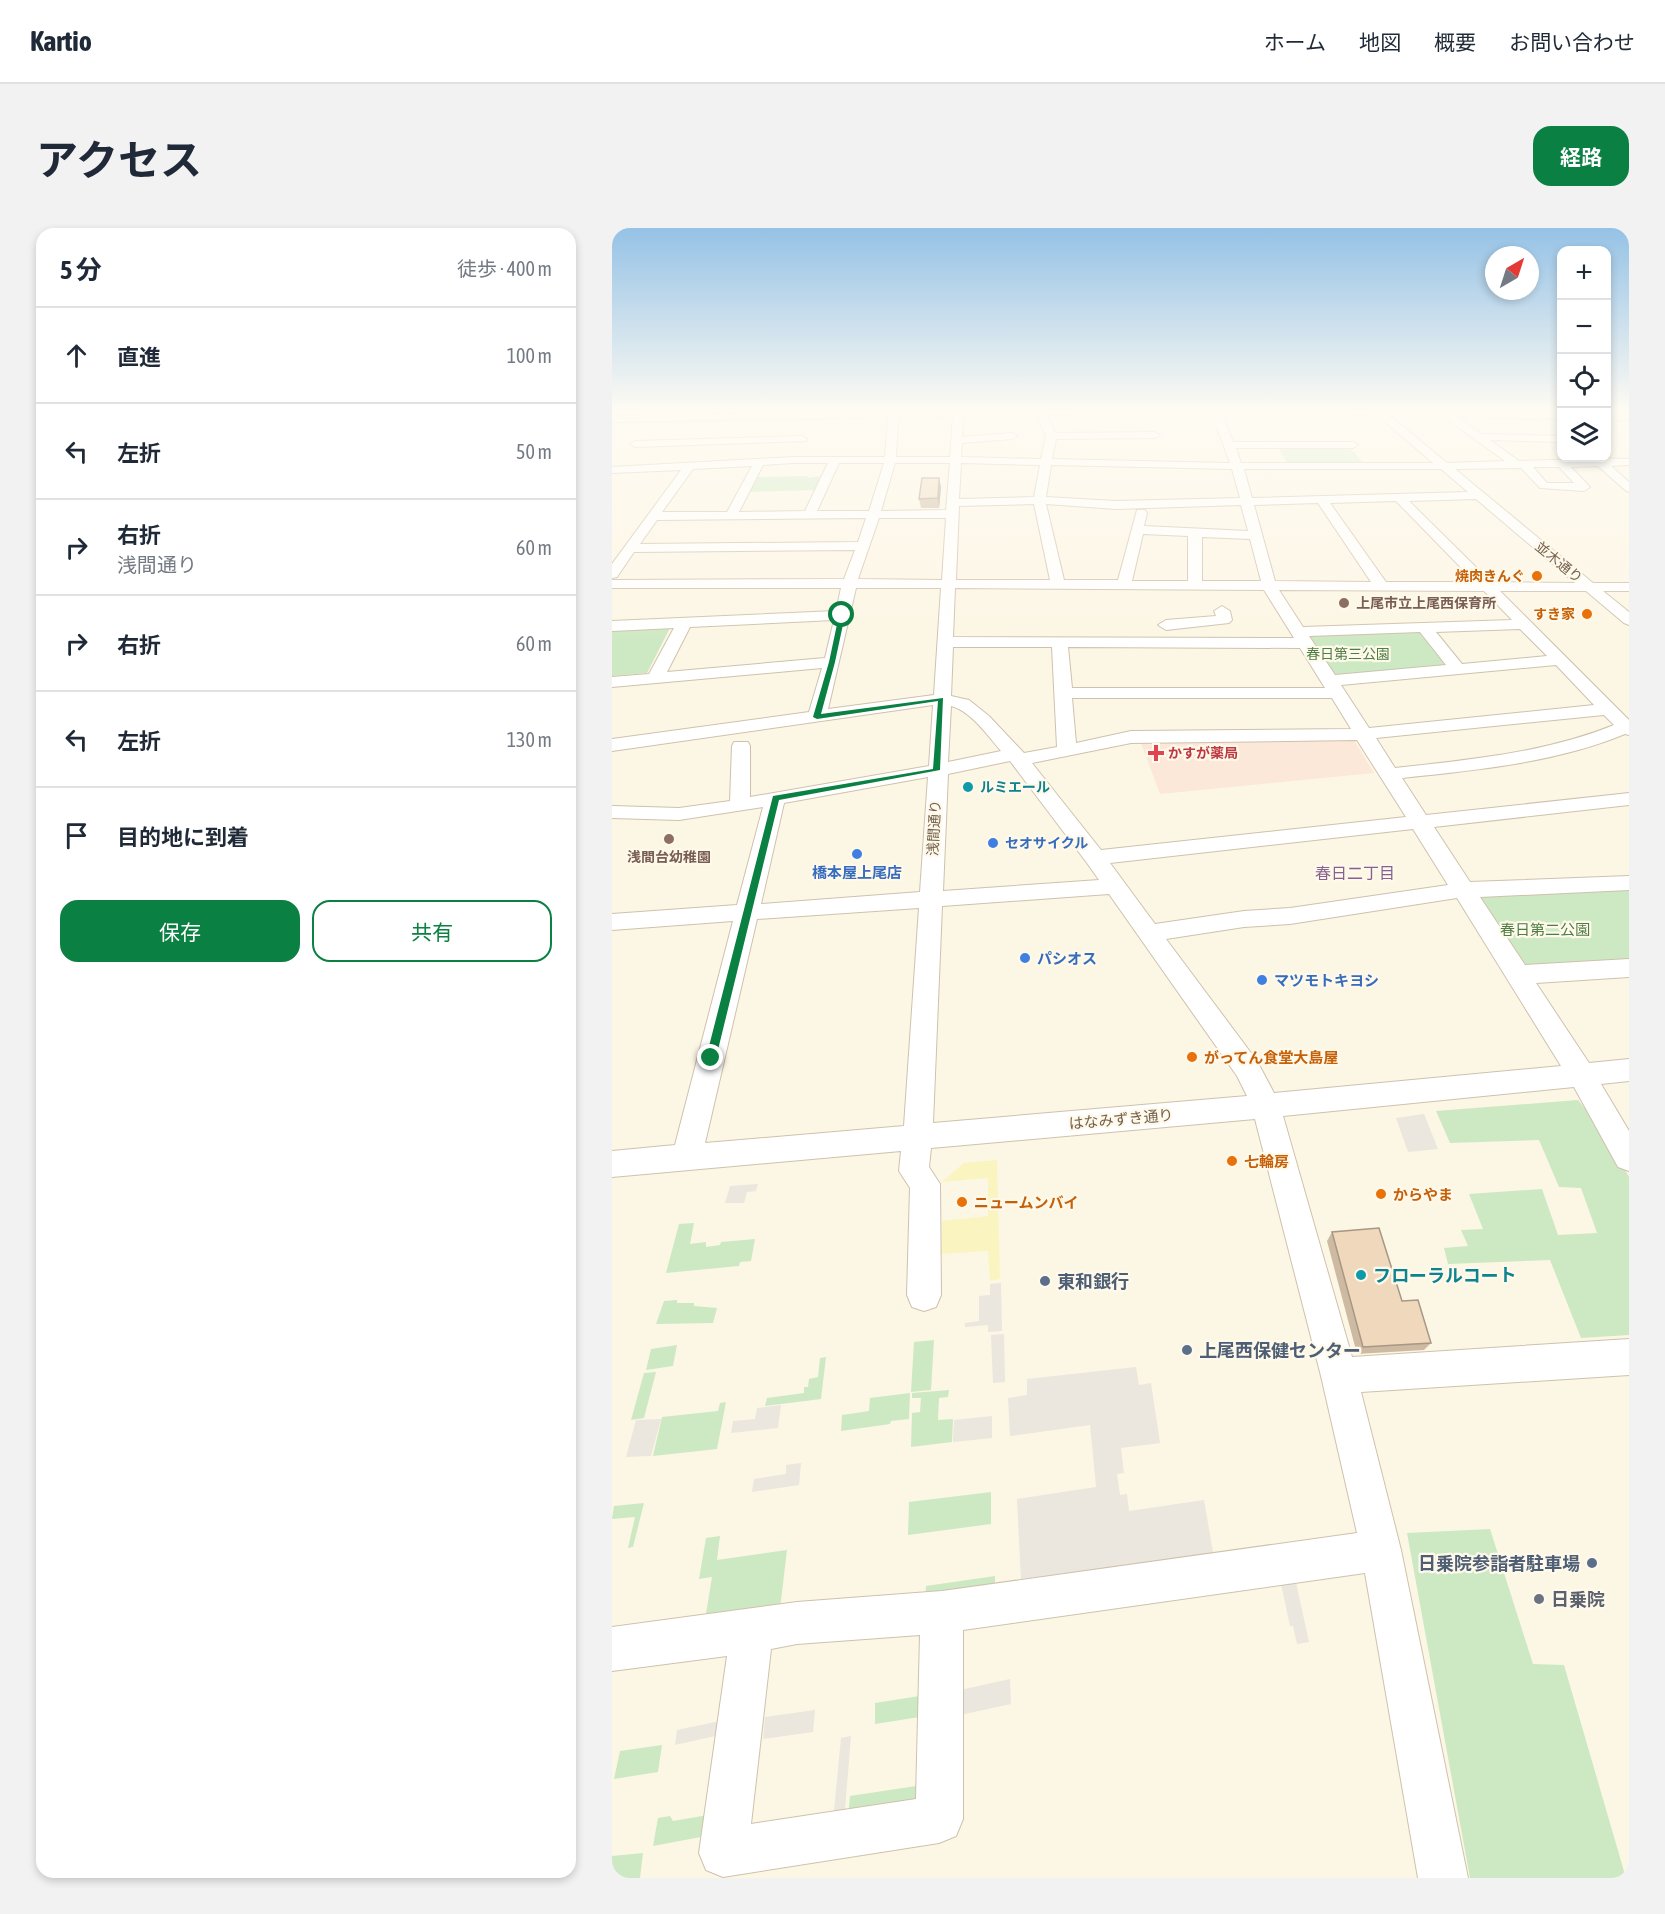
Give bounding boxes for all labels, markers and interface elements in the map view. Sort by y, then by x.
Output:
text: Kartio [30,25,92,57]
text: ホーム [1264,30,1326,54]
text: 地図 [1359,30,1401,54]
text: 概要 [1434,30,1476,54]
text: お問い合わせ [1509,30,1635,54]
button: 経路 [1533,126,1629,186]
text: アクセス [36,136,202,184]
north arrow [1485,246,1539,300]
map controls [1557,246,1611,462]
button: + [1557,246,1611,300]
text: 5 分 [60,255,102,285]
text: 徒歩 · 400 m [457,257,552,280]
button: − [1557,300,1611,354]
icon: ahead [60,339,93,372]
text: 直進 [117,344,161,370]
text: 100 m [507,344,552,367]
button: locate [1557,354,1611,408]
button: layers [1557,408,1611,462]
icon: left [60,435,93,468]
text: 左折 [117,440,161,466]
text: 50 m [516,440,552,463]
text: 右折 [117,522,161,548]
icon: right [60,531,93,564]
text: 60 m [516,536,552,559]
street label: 並木通り [1532,538,1586,586]
text: 浅間通り [117,553,197,576]
place label: 焼肉きんぐ [1455,568,1525,584]
marker: 焼肉きんぐ [1530,569,1544,583]
place label: 上尾市立上尾西保育所 [1356,595,1496,611]
marker: 上尾市立上尾西保育所 [1337,596,1351,610]
route start [828,601,854,627]
place label: すき家 [1533,606,1575,622]
marker: すき家 [1580,607,1594,621]
icon: right [60,627,93,660]
text: 右折 [117,632,161,658]
text: 60 m [516,632,552,655]
park label: 春日第三公園 [1306,646,1390,662]
icon: left [60,723,93,756]
text: 左折 [117,728,161,754]
text: 130 m [507,728,552,751]
place label: かすが薬局 [1168,745,1238,761]
marker: かすが薬局 [1149,746,1163,760]
place label: ルミエール [980,779,1050,795]
marker: ルミエール [961,780,975,794]
street label: 浅間通り [925,800,943,856]
icon: arrive [60,819,93,852]
text: 目的地に到着 [117,824,249,850]
marker: 浅間台幼稚園 [662,832,676,846]
place label: セオサイクル [1005,835,1088,851]
marker: セオサイクル [986,836,1000,850]
marker: 橋本屋上尾店 [850,847,864,861]
place label: 浅間台幼稚園 [627,849,711,865]
place label: 橋本屋上尾店 [812,864,902,881]
district label: 春日二丁目 [1315,864,1395,882]
button: 保存 [60,900,300,962]
button: 共有 [312,900,552,962]
park label: 春日第二公園 [1500,921,1590,938]
place label: パシオス [1037,950,1097,967]
marker: パシオス [1018,951,1032,965]
place label: マツモトキヨシ [1274,972,1379,989]
marker: マツモトキヨシ [1255,973,1269,987]
route end [697,1044,723,1070]
place label: がってん食堂大島屋 [1204,1049,1338,1066]
marker: がってん食堂大島屋 [1185,1050,1199,1064]
street label: はなみずき通り [1068,1106,1174,1132]
place label: 七輪房 [1244,1153,1289,1170]
marker: 七輪房 [1225,1154,1239,1168]
place label: からやま [1393,1186,1453,1203]
marker: からやま [1374,1187,1388,1201]
place label: ニュームンバイ [974,1194,1079,1211]
marker: ニュームンバイ [955,1195,969,1209]
place label: フローラルコート [1373,1265,1517,1286]
marker: フローラルコート [1354,1268,1368,1282]
place label: 東和銀行 [1057,1271,1129,1292]
marker: 東和銀行 [1038,1274,1052,1288]
place label: 上尾西保健センター [1199,1340,1361,1361]
marker: 上尾西保健センター [1180,1343,1194,1357]
place label: 日乗院参詣者駐車場 [1418,1553,1580,1574]
marker: 日乗院参詣者駐車場 [1585,1556,1599,1570]
place label: 日乗院 [1551,1589,1605,1610]
marker: 日乗院 [1532,1592,1546,1606]

